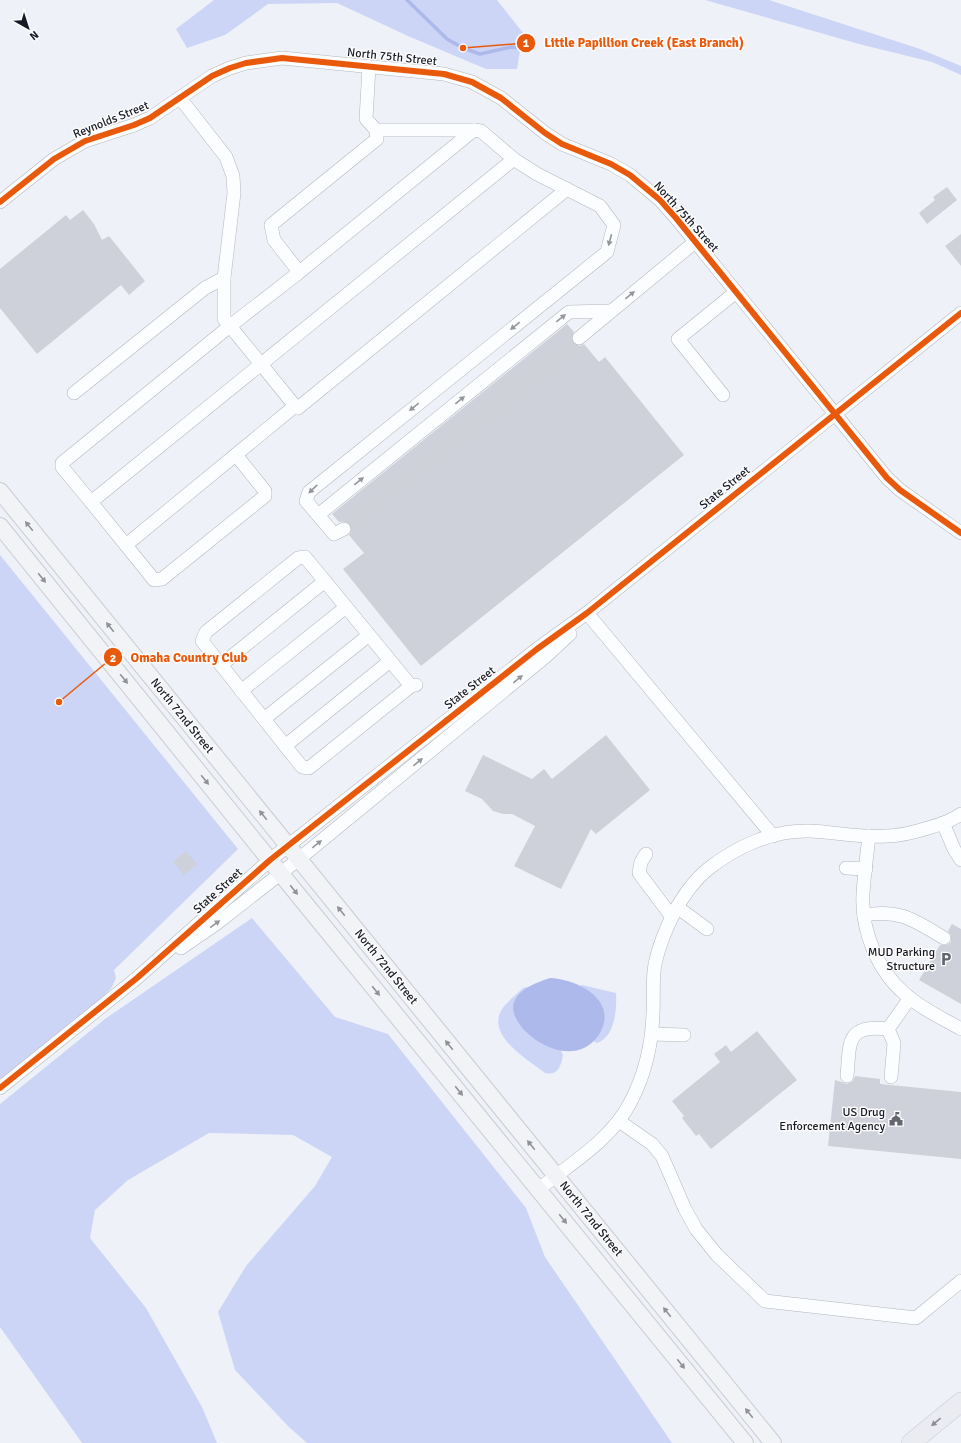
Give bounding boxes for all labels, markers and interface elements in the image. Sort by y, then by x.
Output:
north arrow [8,8,48,48]
text: N [27,28,41,43]
callout: Little Papillion Creek (East Branch) [516,30,751,55]
text: Little Papillion Creek (East Branch) [544,35,744,51]
text: 1 [523,36,530,51]
street label: North 75th Street [346,45,438,69]
street label: Reynolds Street [71,98,151,142]
street label: North 75th Street [650,179,722,255]
one-way arrow [607,234,613,246]
one-way arrow [625,291,636,300]
one-way arrow [556,314,567,322]
one-way arrow [510,321,520,330]
one-way arrow [455,395,466,404]
one-way arrow [408,403,419,411]
street label: State Street [697,463,753,513]
one-way arrow [354,477,365,486]
one-way arrow [308,484,318,494]
one-way arrow [24,521,33,532]
one-way arrow [38,572,46,583]
one-way arrow [106,622,115,633]
callout: Omaha Country Club [103,645,256,670]
text: Omaha Country Club [130,650,248,666]
text: 2 [110,651,116,666]
street label: State Street [441,663,499,713]
one-way arrow [119,673,128,684]
street label: North 72nd Street [147,675,217,757]
one-way arrow [513,675,524,684]
one-way arrow [412,757,423,766]
one-way arrow [201,775,210,785]
one-way arrow [259,810,267,821]
one-way arrow [312,840,323,849]
street label: State Street [190,865,246,917]
one-way arrow [290,885,299,895]
one-way arrow [336,906,345,916]
one-way arrow [210,921,220,929]
street label: North 72nd Street [351,926,421,1008]
place label: MUD Parking Structure [868,945,935,974]
parking icon: MUD Parking Structure [938,951,954,967]
one-way arrow [372,985,381,996]
one-way arrow [445,1039,454,1050]
one-way arrow [454,1086,463,1097]
place label: US Drug Enforcement Agency [779,1105,885,1134]
public building icon: US Drug Enforcement Agency [888,1111,904,1127]
one-way arrow [527,1140,535,1151]
street label: North 72nd Street [556,1178,626,1260]
one-way arrow [559,1214,568,1225]
one-way arrow [662,1307,671,1317]
one-way arrow [676,1358,685,1369]
one-way arrow [744,1407,753,1418]
one-way arrow [931,1418,942,1427]

